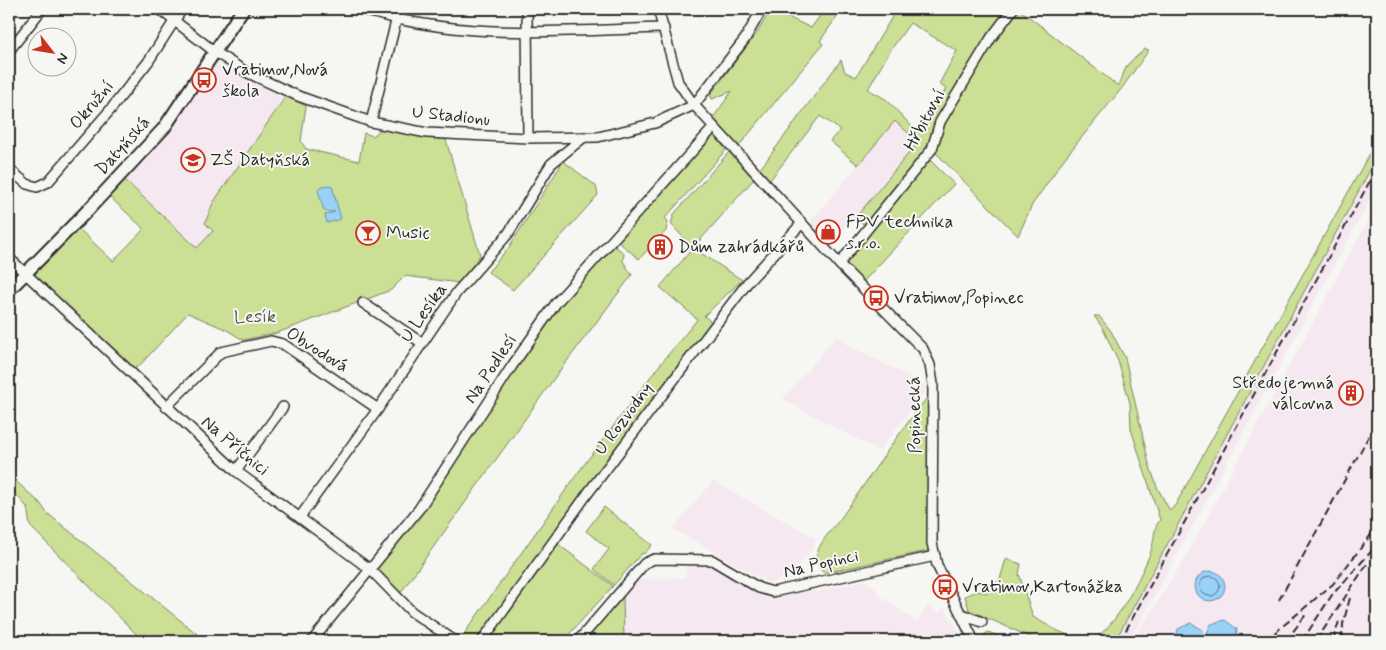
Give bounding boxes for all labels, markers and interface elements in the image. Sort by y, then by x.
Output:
north arrow [28,28,78,78]
text: N [52,50,72,67]
place label: Vratimov,Nová škola [222,58,328,103]
bus stop icon: Vratimov,Nová škola [191,67,217,93]
street label: Okružní [64,75,120,135]
street label: Hřbitovní [899,85,951,155]
street label: U Stadionu [411,100,491,132]
street label: Datyňská [90,111,156,181]
school or university icon: ZŠ Datyňská [180,147,206,173]
place label: ZŠ Datyňská [210,148,310,172]
place label: FPV technika s.r.o. [846,210,953,255]
shop icon: FPV technika s.r.o. [815,219,841,245]
bar icon: Music [355,220,381,246]
place label: Music [386,221,430,245]
building icon: Dům zahrádkářů [647,234,673,260]
place label: Dům zahrádkářů [678,235,804,259]
street label: U Lesíka [395,279,453,347]
bus stop icon: Vratimov,Popinec [863,285,889,311]
place label: Vratimov,Popinec [894,286,1024,310]
park label: Lesík [234,305,276,329]
street label: Obvodová [281,322,353,378]
street label: Na Podlesí [459,330,523,408]
place label: Středojemná válcovna [1232,371,1334,416]
street label: Popinecká [902,376,928,454]
street label: U Rozvodny [589,378,659,460]
building icon: Středojemná válcovna [1338,380,1364,406]
street label: Na Příčnici [196,410,274,482]
street label: Na Popinci [781,544,861,584]
bus stop icon: Vratimov,Kartonážka [932,574,958,600]
place label: Vratimov,Kartonážka [962,575,1123,599]

